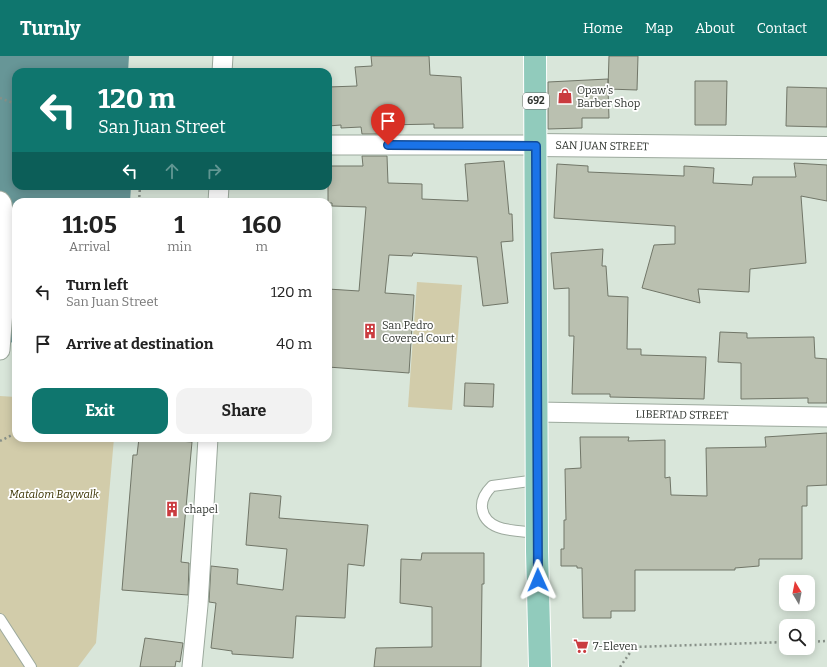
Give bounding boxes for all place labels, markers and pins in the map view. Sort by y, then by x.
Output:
place label: Opaw's Barber Shop [577,84,641,110]
shop icon: Opaw's Barber Shop [556,87,574,105]
pin [371,104,405,145]
place label: San Pedro Covered Court [382,319,455,345]
building icon: San Pedro Covered Court [361,322,379,340]
building icon: chapel [163,500,181,518]
place label: chapel [184,503,218,516]
supermarket icon: 7-Eleven [572,637,590,655]
place label: 7-Eleven [593,640,638,653]

